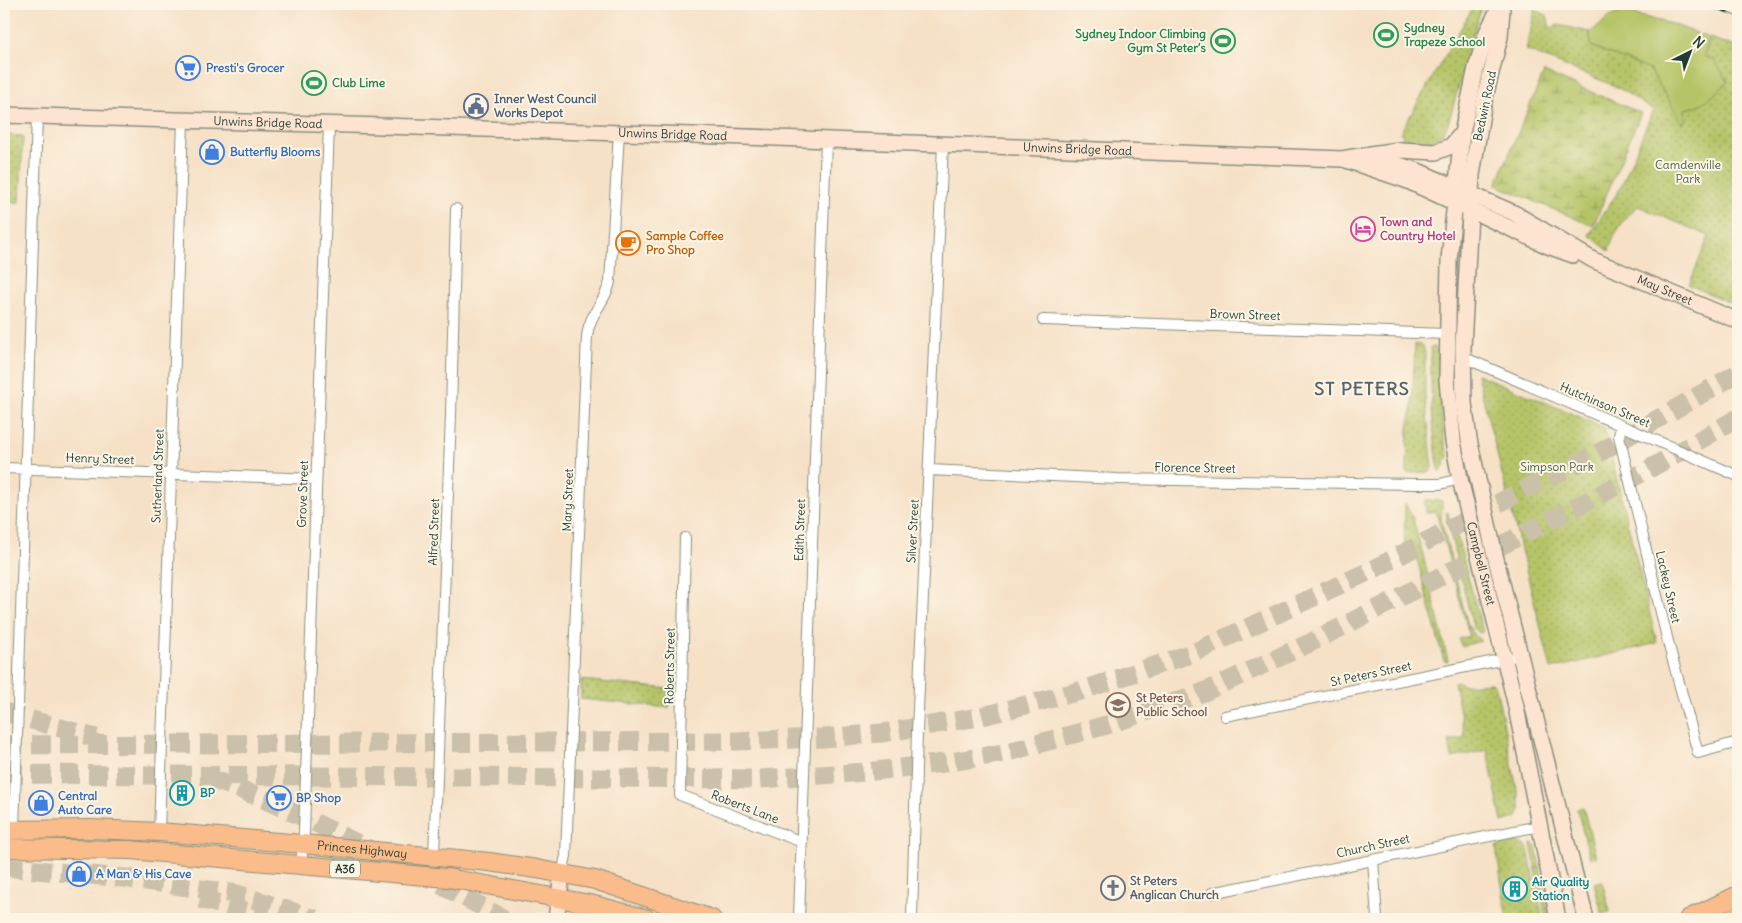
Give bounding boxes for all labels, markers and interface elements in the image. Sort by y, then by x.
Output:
place label: Sydney Trapeze School [1404,20,1485,50]
sports icon: Sydney Trapeze School [1373,22,1399,48]
place label: Sydney Indoor Climbing Gym St Peter’s [1075,26,1207,56]
sports icon: Sydney Indoor Climbing Gym St Peter’s [1210,28,1236,54]
north arrow [1664,28,1714,78]
text: N [1689,32,1708,52]
supermarket icon: Presti's Grocer [175,55,201,81]
place label: Presti's Grocer [206,60,285,75]
street label: Bedwin Road [1470,69,1499,142]
sports icon: Club Lime [301,70,327,96]
place label: Club Lime [332,75,386,90]
place label: Inner West Council Works Depot [494,91,597,121]
public building icon: Inner West Council Works Depot [463,93,489,119]
street label: Unwins Bridge Road [213,113,323,131]
street label: Unwins Bridge Road [618,125,728,143]
shop icon: Butterfly Blooms [199,139,225,165]
street label: Unwins Bridge Road [1023,139,1132,158]
place label: Butterfly Blooms [230,144,321,160]
park label: Camdenville Park [1655,157,1721,186]
place label: Town and Country Hotel [1380,214,1456,244]
hotel icon: Town and Country Hotel [1350,216,1376,242]
place label: Sample Coffee Pro Shop [646,228,724,258]
cafe icon: Sample Coffee Pro Shop [615,230,641,256]
street label: May Street [1635,272,1695,308]
street label: Brown Street [1209,306,1281,323]
district label: ST PETERS [1314,377,1410,400]
street label: Hutchinson Street [1558,379,1652,430]
street label: Sutherland Street [148,429,167,523]
street label: Henry Street [66,450,135,467]
street label: Florence Street [1154,459,1236,476]
park label: Simpson Park [1520,459,1594,474]
street label: Grove Street [294,460,311,528]
street label: Mary Street [559,468,576,532]
street label: Alfred Street [425,498,442,566]
street label: Edith Street [791,498,808,561]
street label: Silver Street [903,499,922,563]
street label: Campbell Street [1464,520,1499,607]
street label: Lackey Street [1653,549,1684,624]
street label: Roberts Street [661,628,678,704]
street label: St Peters Street [1329,658,1413,689]
place label: St Peters Public School [1136,690,1207,719]
school or university icon: St Peters Public School [1105,692,1131,718]
building icon: BP [169,780,195,806]
place label: BP [200,785,216,800]
supermarket icon: BP Shop [266,785,292,811]
street label: Roberts Lane [709,787,781,826]
place label: Central Auto Care [58,788,113,817]
shop icon: Central Auto Care [28,790,54,816]
place label: BP Shop [296,790,341,806]
street label: Church Street [1335,830,1411,861]
street label: Princes Highway [316,837,408,861]
shop icon: A Man & His Cave [66,861,92,887]
road number: A36 [330,861,360,878]
place label: A Man & His Cave [96,866,192,881]
place label: St Peters Anglican Church [1130,873,1219,903]
place label: Air Quality Station [1532,874,1589,903]
church icon: St Peters Anglican Church [1100,875,1126,901]
building icon: Air Quality Station [1502,876,1528,902]

